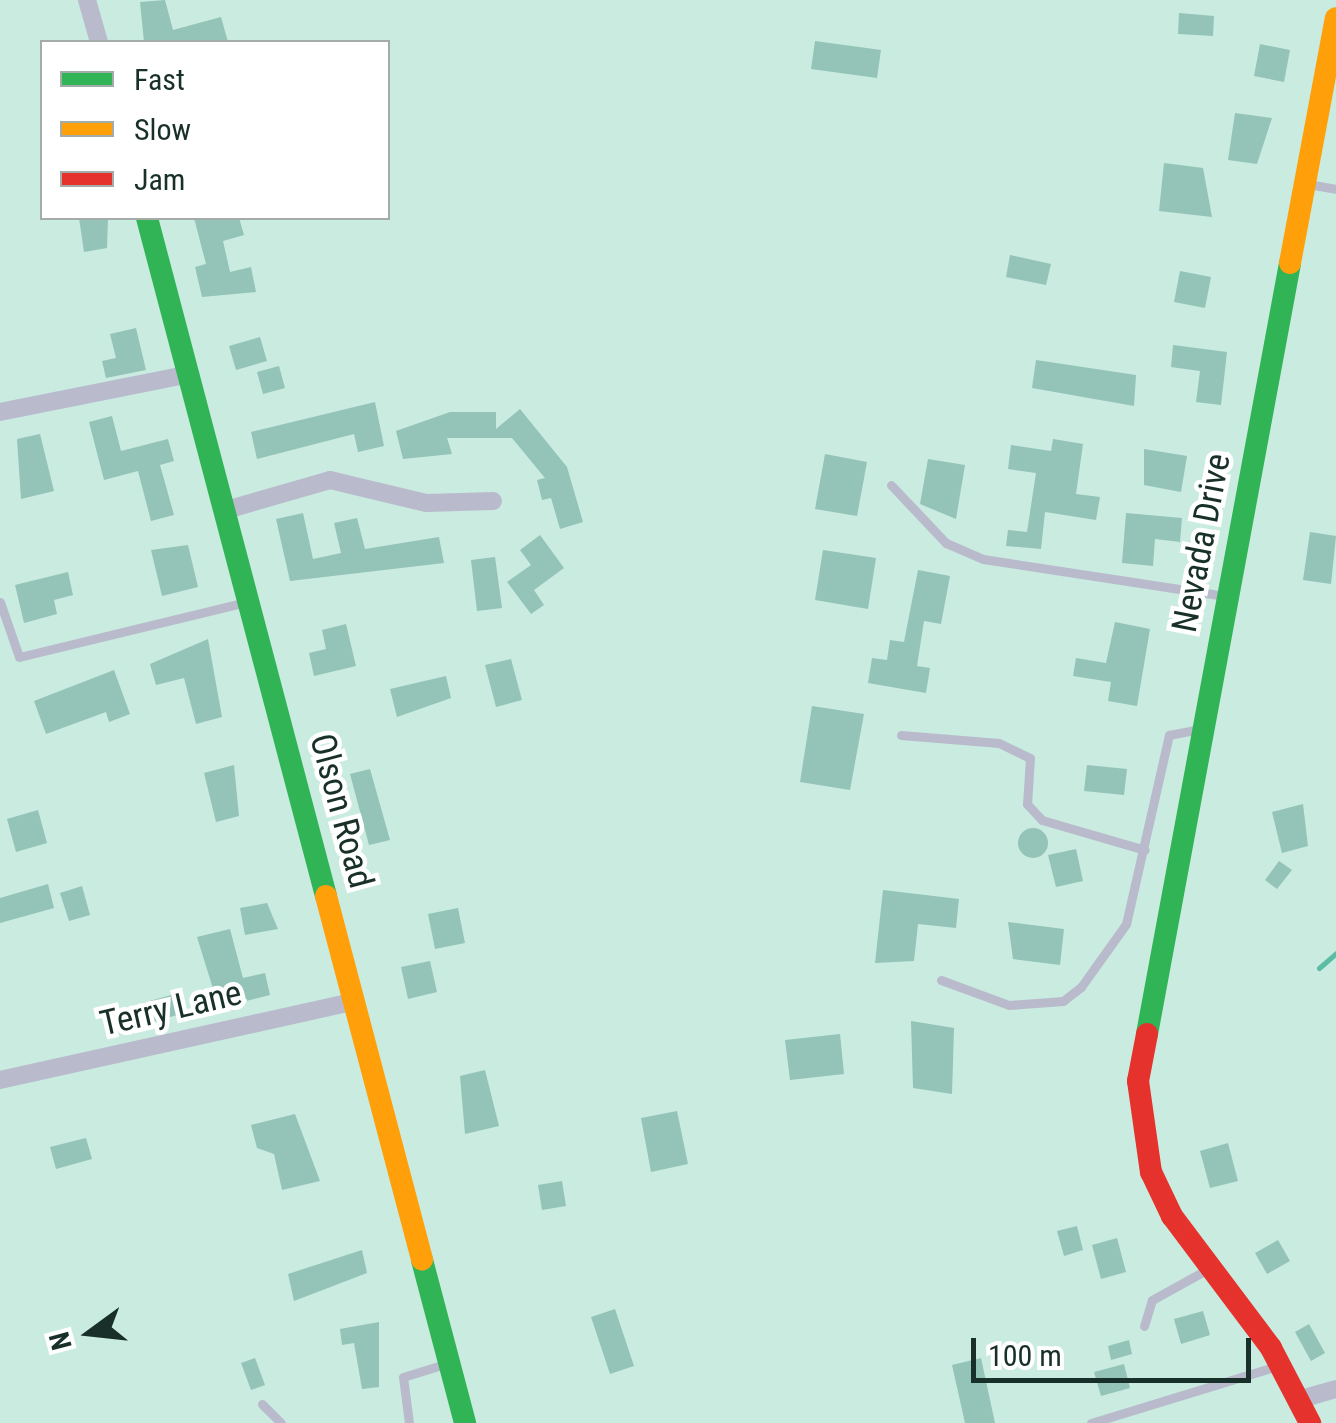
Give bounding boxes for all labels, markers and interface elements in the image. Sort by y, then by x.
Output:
legend [40,40,390,220]
text: Fast [134,62,185,97]
text: Slow [134,112,191,147]
text: Jam [134,162,185,197]
street label: Nevada Drive [1164,450,1240,636]
street label: Olson Road [300,729,382,893]
street label: Terry Lane [96,972,246,1046]
north arrow [40,1283,140,1383]
scale bar [976,1318,1256,1380]
text: N [42,1328,79,1353]
text: 100 m [988,1338,1062,1373]

